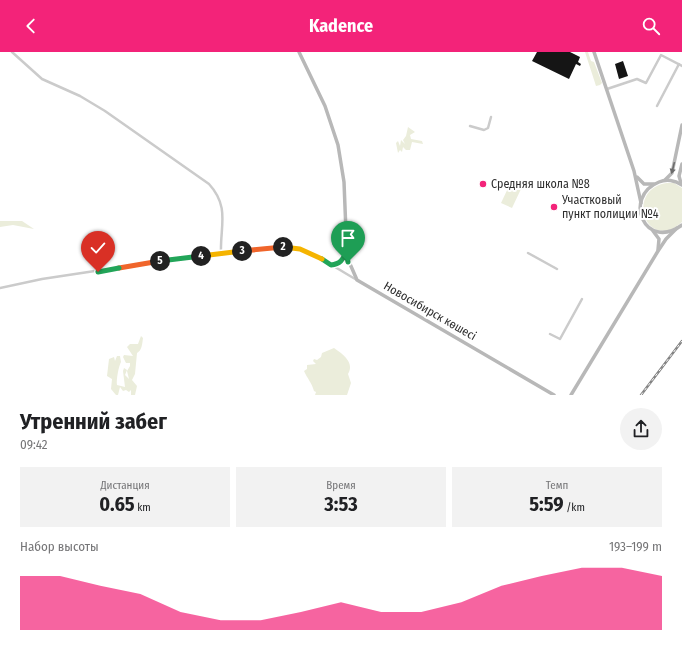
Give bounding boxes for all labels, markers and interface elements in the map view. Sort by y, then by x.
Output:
icon: back [20,15,42,37]
text: Kadence [309,15,373,37]
icon: search [640,15,662,37]
one-way arrow [669,162,675,174]
place label: Средняя школа №8 [491,177,590,191]
marker: Средняя школа №8 [478,179,488,189]
place label: Участковый пункт полиции №4 [561,193,659,221]
marker: Участковый пункт полиции №4 [549,202,559,212]
pin [331,221,365,262]
icon: arrive [337,227,359,249]
pin [81,231,115,272]
icon: check [87,237,109,259]
pin: 2 [273,237,293,257]
text: 2 [280,240,286,253]
pin: 3 [232,241,252,261]
text: 3 [239,244,245,257]
pin: 4 [191,246,211,266]
text: 4 [198,249,204,262]
pin: 5 [150,251,170,271]
text: 5 [157,254,163,267]
street label: Новосибирск көшесі [381,279,479,343]
text: Утренний забег [20,408,167,435]
button: share [620,408,662,450]
text: 09:42 [20,437,48,452]
text: Дистанция [100,479,150,492]
text: Время [326,479,356,492]
text: Темп [546,479,568,492]
text: 0.65 [99,492,135,516]
text: 3:53 [324,492,358,516]
text: 5:59 [529,492,564,516]
text: km [135,501,151,514]
text: /km [564,501,585,514]
text: Набор высоты [20,539,99,554]
text: 193–199 m [609,539,662,554]

